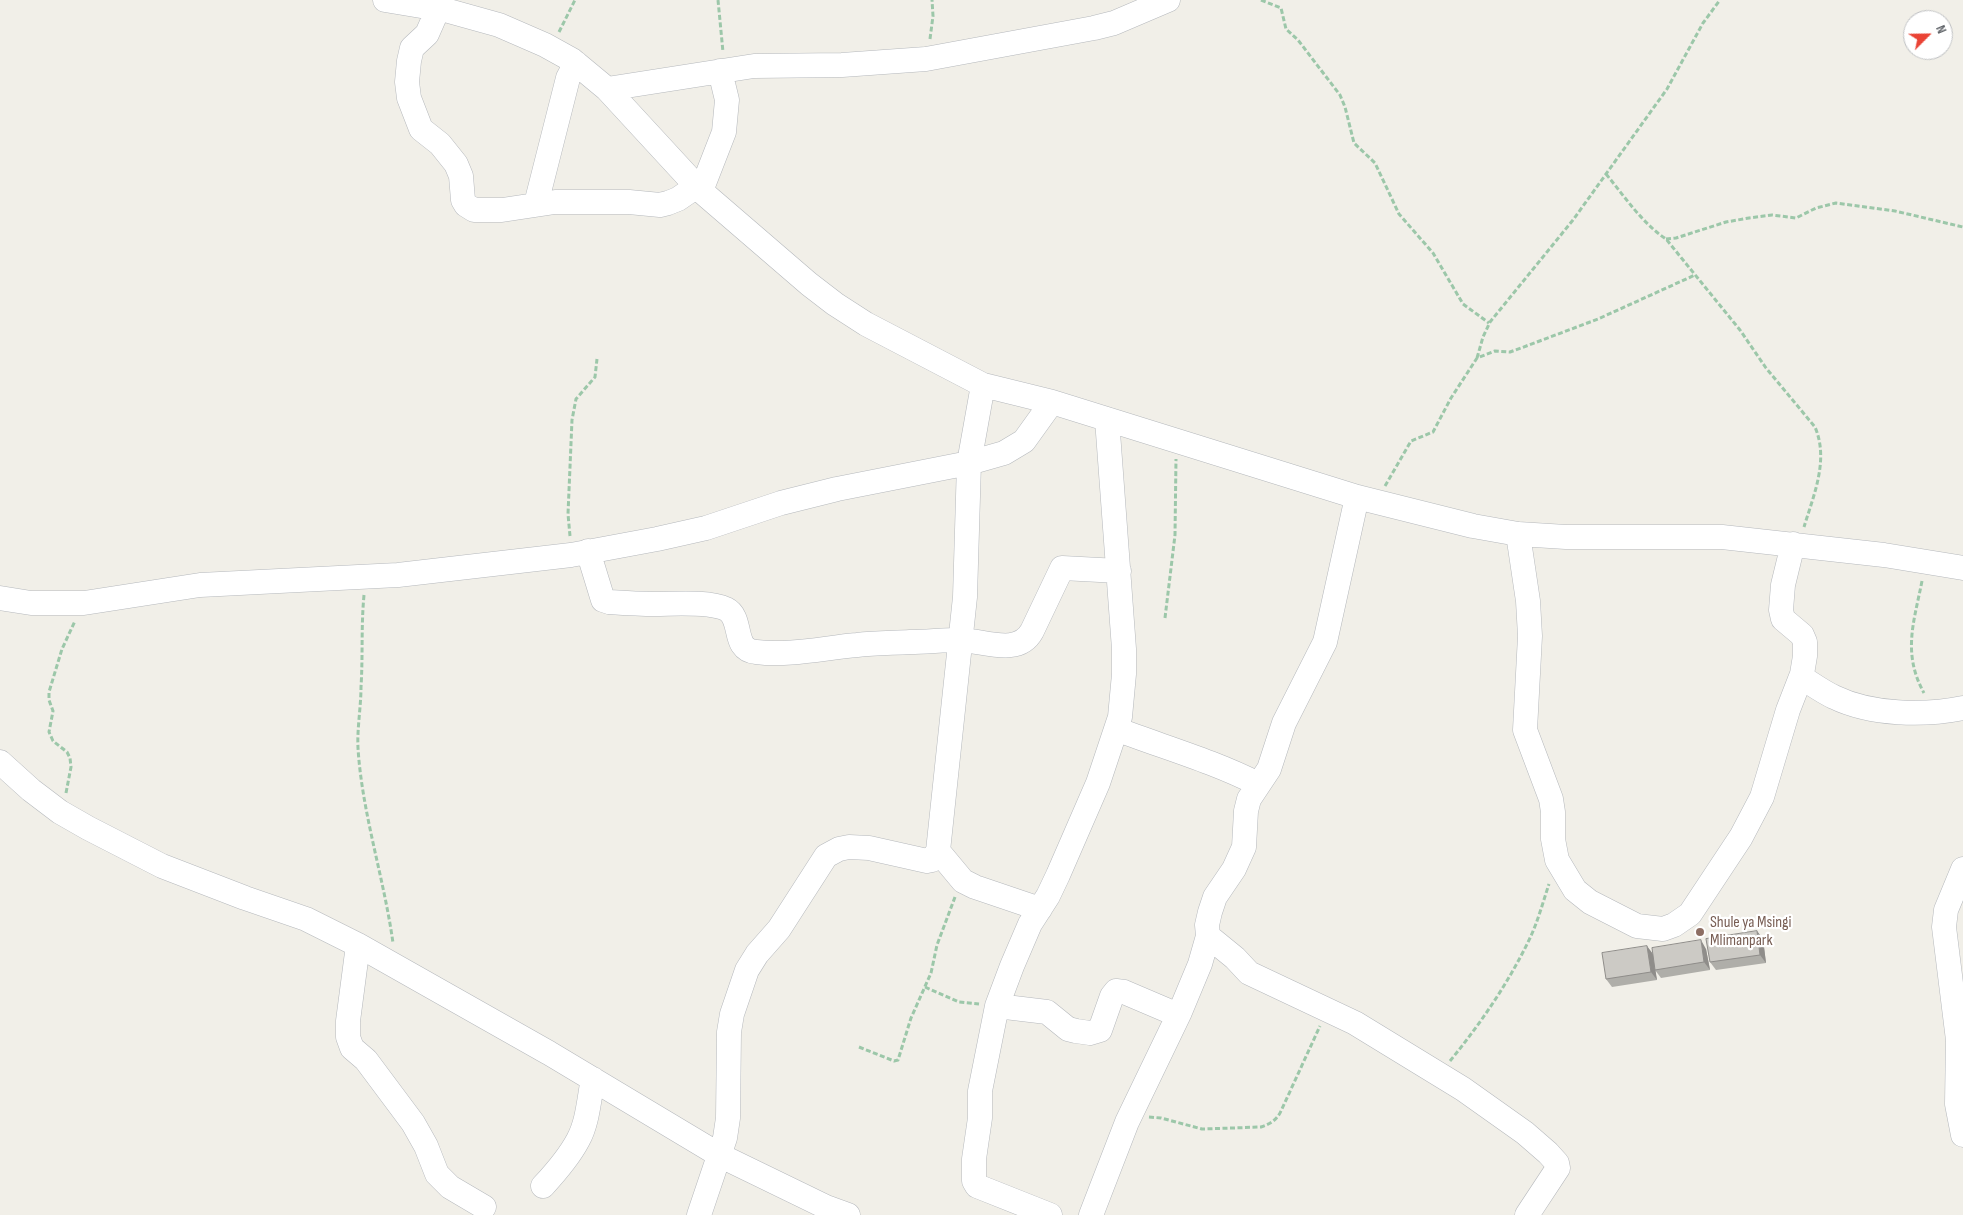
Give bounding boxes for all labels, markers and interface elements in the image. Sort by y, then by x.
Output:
north arrow [1903,10,1953,60]
text: N [1932,23,1951,36]
place label: Shule ya Msingi Mlimanpark [1710,913,1791,951]
marker: Shule ya Msingi Mlimanpark [1694,926,1706,938]

